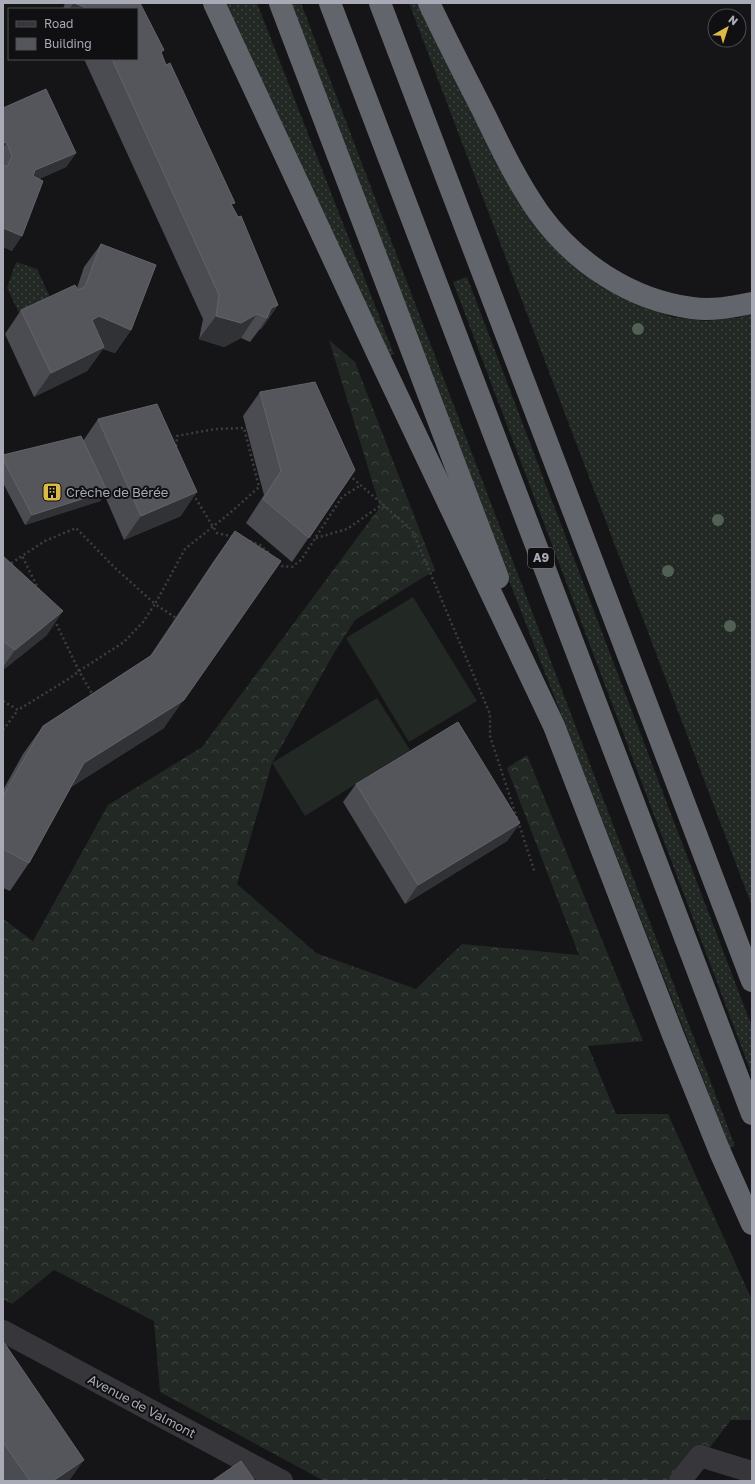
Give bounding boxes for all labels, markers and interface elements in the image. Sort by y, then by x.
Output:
legend [8,8,138,60]
north arrow [707,8,747,48]
text: N [726,12,741,28]
text: Road [44,16,73,31]
text: Building [44,36,92,51]
building icon: Crèche de Bérée [41,481,63,503]
place label: Crèche de Bérée [66,484,168,500]
road number: A9 [528,548,554,568]
street label: Avenue de Valmont [85,1371,199,1441]

